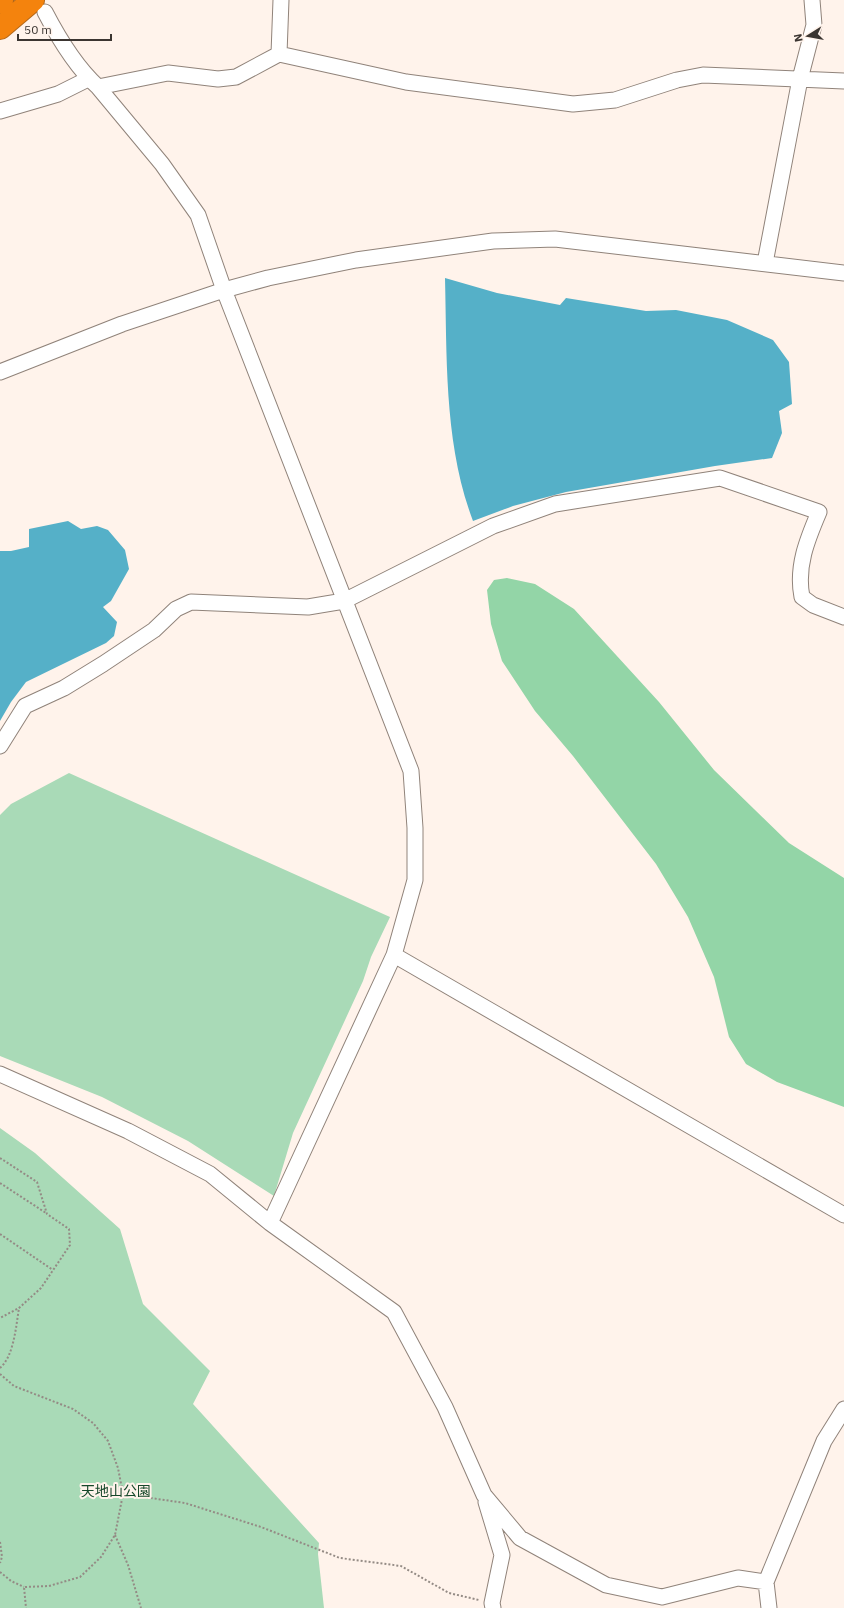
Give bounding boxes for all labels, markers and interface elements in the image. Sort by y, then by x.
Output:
scale bar [18,16,111,42]
north arrow [788,16,828,56]
text: 50 m [24,22,52,37]
text: N [791,33,806,43]
park label: 天地山公園 [81,1482,151,1500]

